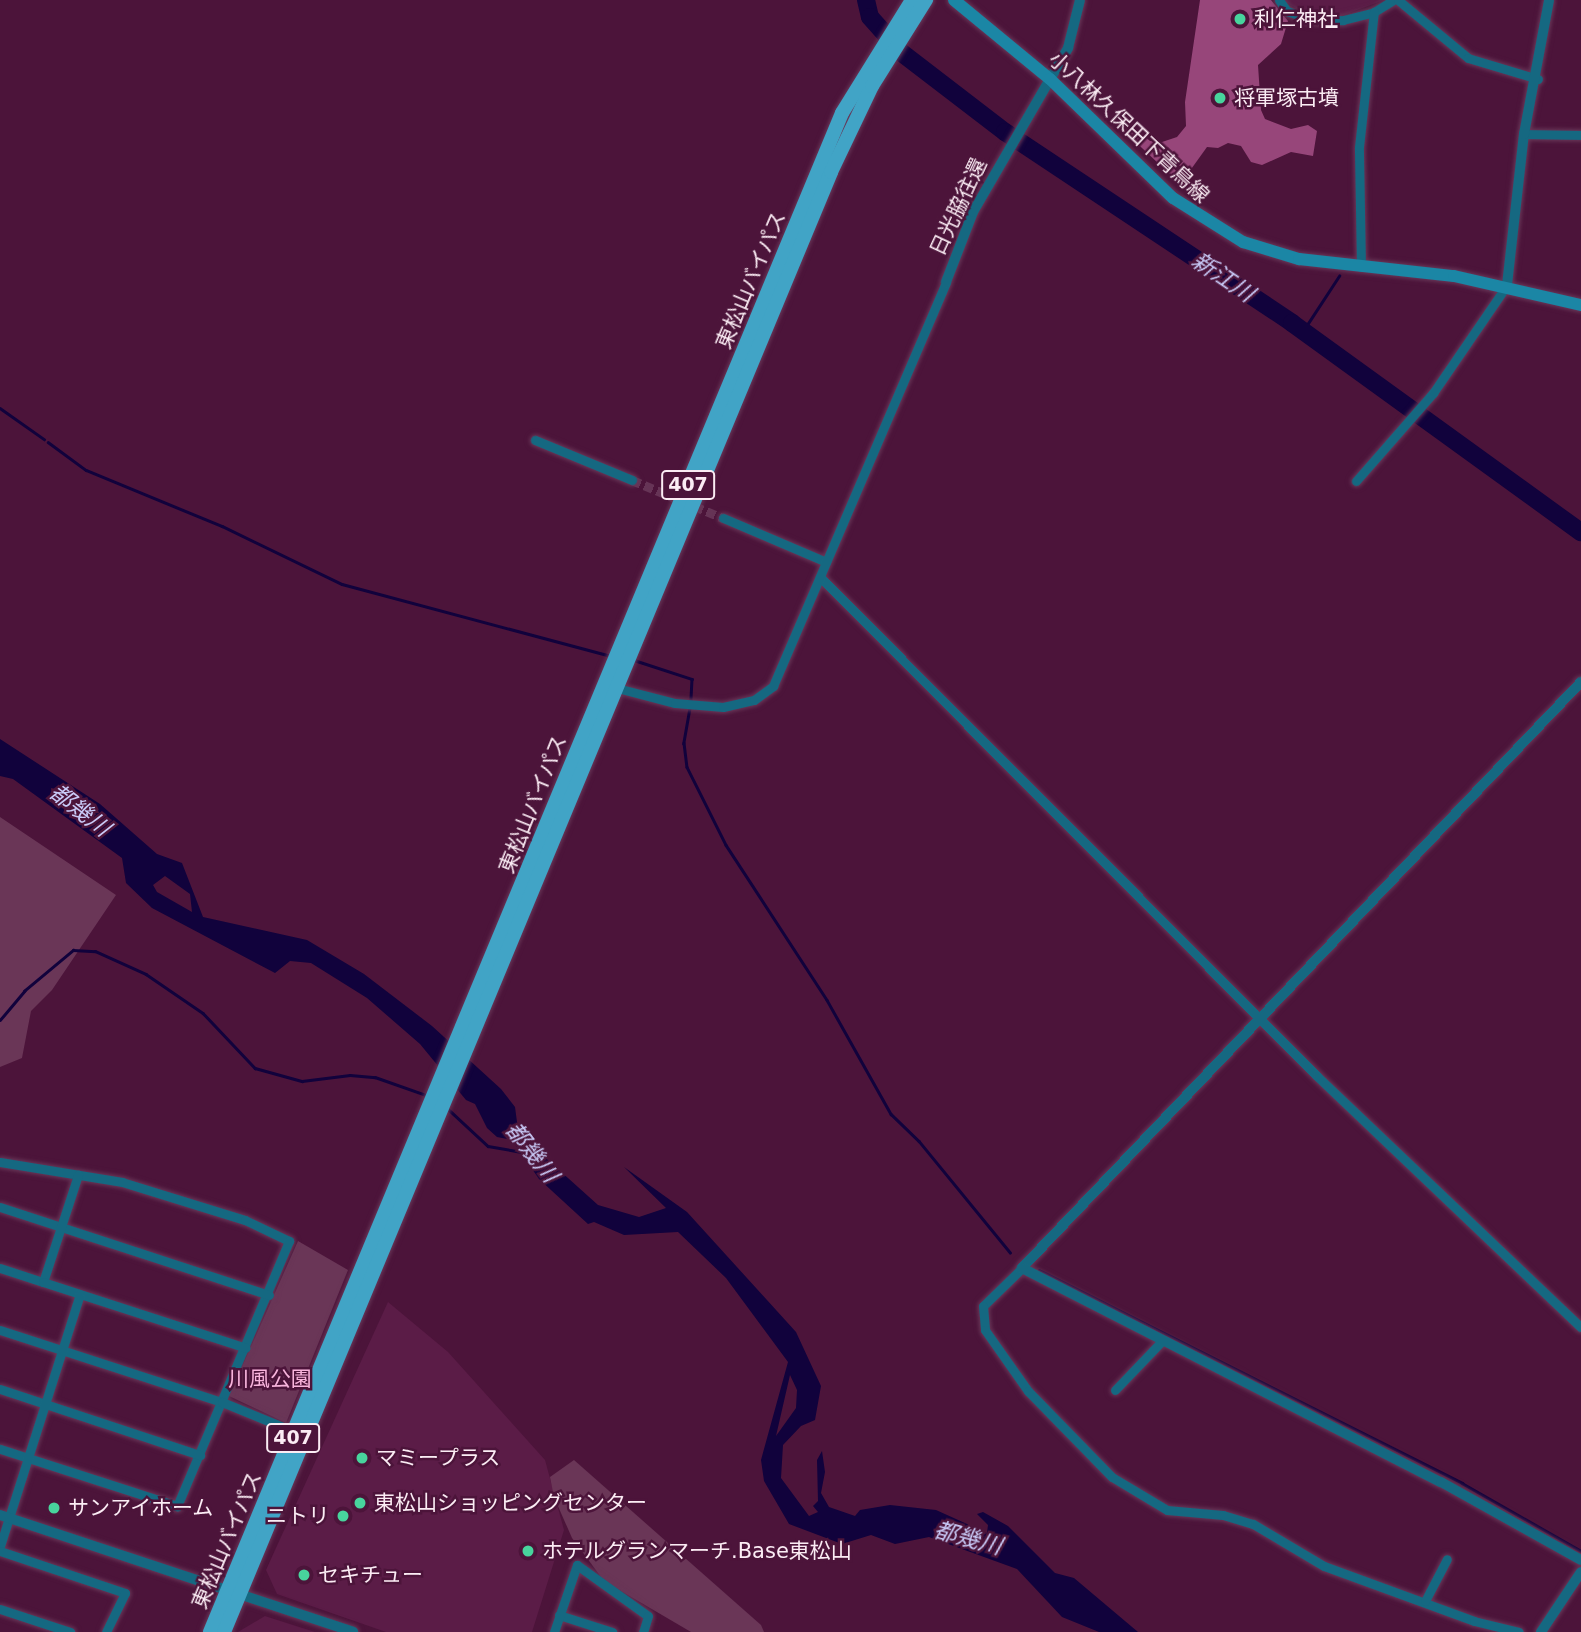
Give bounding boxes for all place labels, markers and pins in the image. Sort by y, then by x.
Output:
place label: 利仁神社 [1254,6,1338,32]
marker: 利仁神社 [1232,11,1248,27]
place label: 将軍塚古墳 [1234,85,1339,111]
marker: 将軍塚古墳 [1212,90,1228,106]
place label: マミープラス [376,1445,502,1471]
marker: マミープラス [354,1450,370,1466]
place label: 東松山ショッピングセンター [374,1490,647,1516]
place label: サンアイホーム [68,1495,215,1521]
marker: 東松山ショッピングセンター [352,1495,368,1511]
marker: サンアイホーム [46,1500,62,1516]
place label: ニトリ [266,1503,329,1529]
marker: ニトリ [335,1508,351,1524]
place label: ホテルグランマーチ.Base東松山 [542,1538,852,1564]
marker: ホテルグランマーチ.Base東松山 [520,1543,536,1559]
place label: セキチュー [318,1562,423,1588]
marker: セキチュー [296,1567,312,1583]

